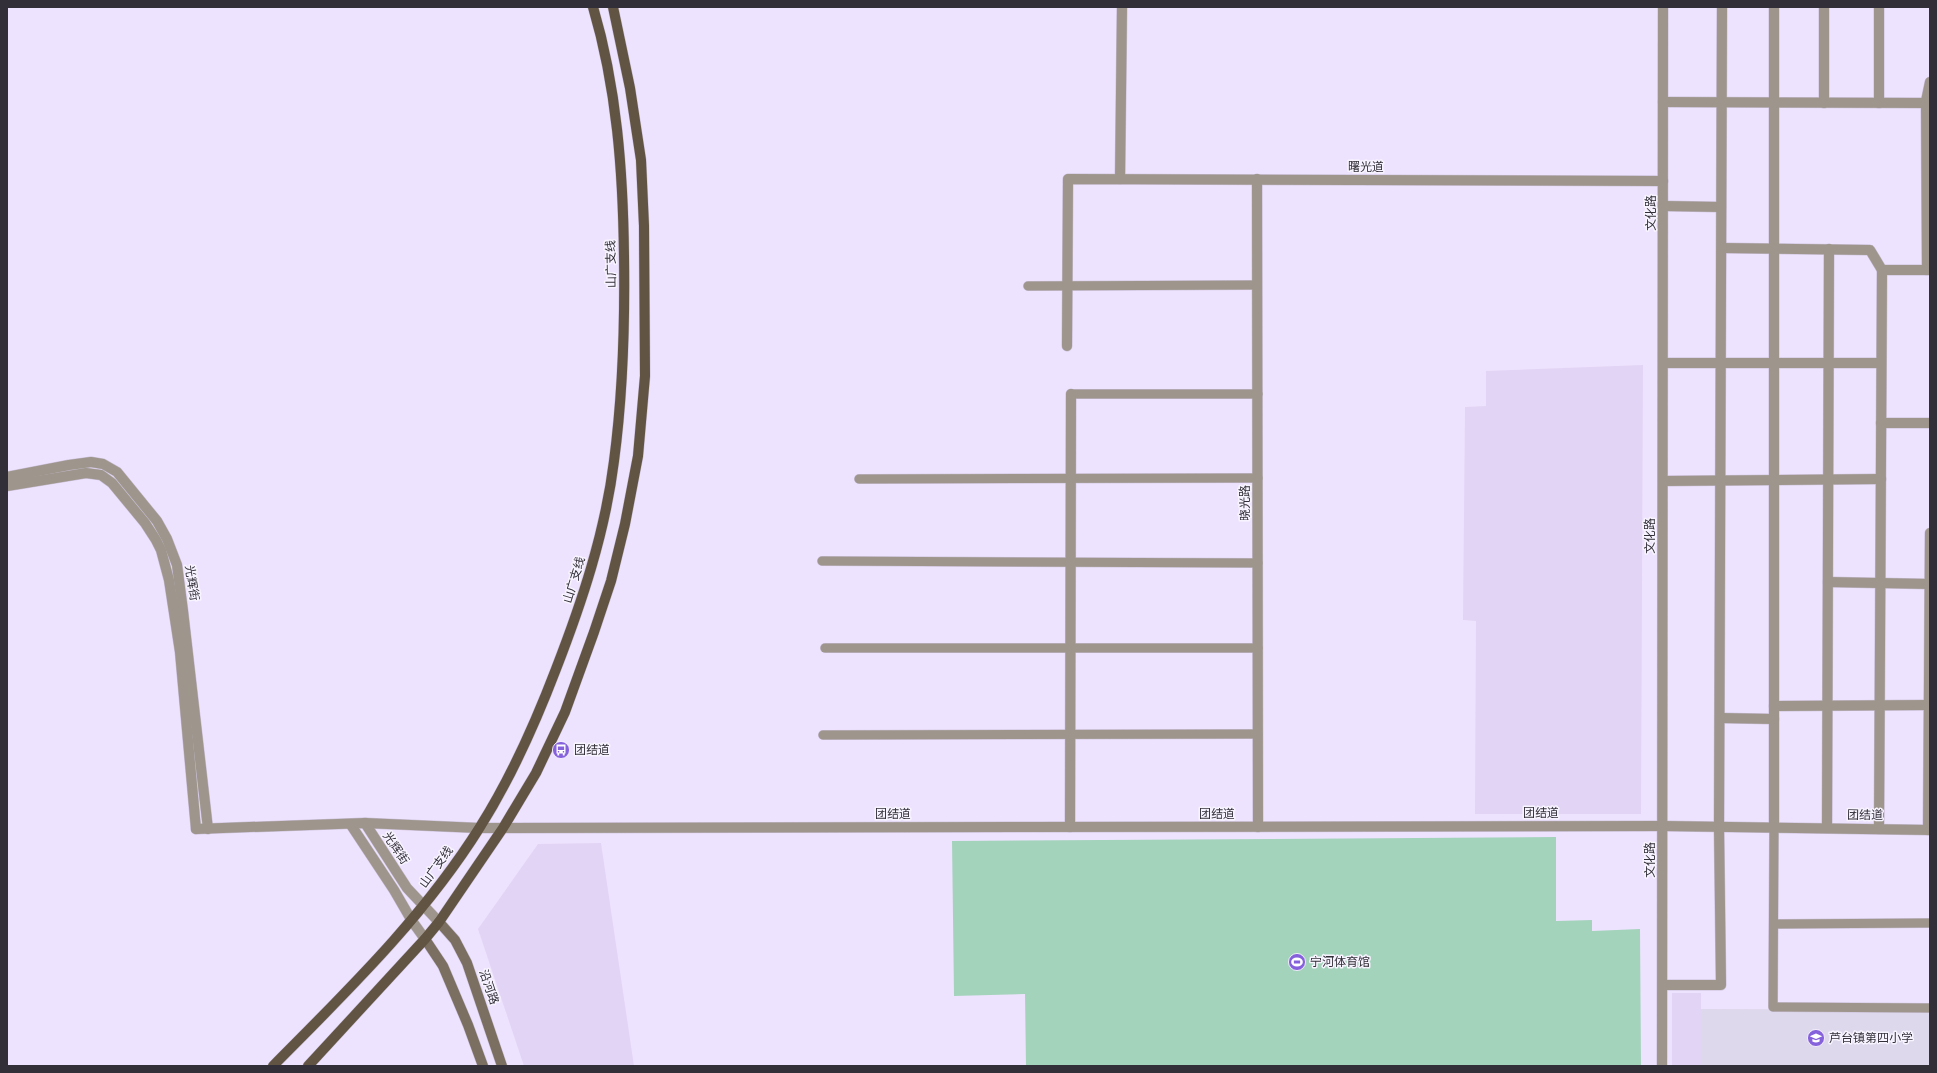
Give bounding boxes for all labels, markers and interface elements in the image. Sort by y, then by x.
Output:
street label: 曙光道 [1348,160,1384,174]
street label: 文化路 [1644,195,1658,231]
street label: 山广支线 [604,240,618,288]
street label: 晓光路 [1238,485,1252,521]
street label: 文化路 [1643,518,1657,554]
street label: 山广支线 [560,555,588,605]
street label: 光辉街 [182,564,202,602]
bus stop icon: 团结道 [551,740,571,760]
place label: 团结道 [574,743,610,757]
street label: 团结道 [1523,806,1559,820]
street label: 团结道 [875,807,911,821]
street label: 团结道 [1199,807,1235,821]
street label: 团结道 [1847,808,1883,822]
street label: 光辉街 [380,829,412,867]
street label: 文化路 [1643,842,1657,878]
street label: 山广支线 [416,843,456,891]
sports icon: 宁河体育馆 [1287,952,1307,972]
place label: 宁河体育馆 [1310,955,1370,969]
street label: 沿河路 [477,968,501,1006]
school or university icon: 芦台镇第四小学 [1806,1028,1826,1048]
place label: 芦台镇第四小学 [1829,1031,1913,1045]

